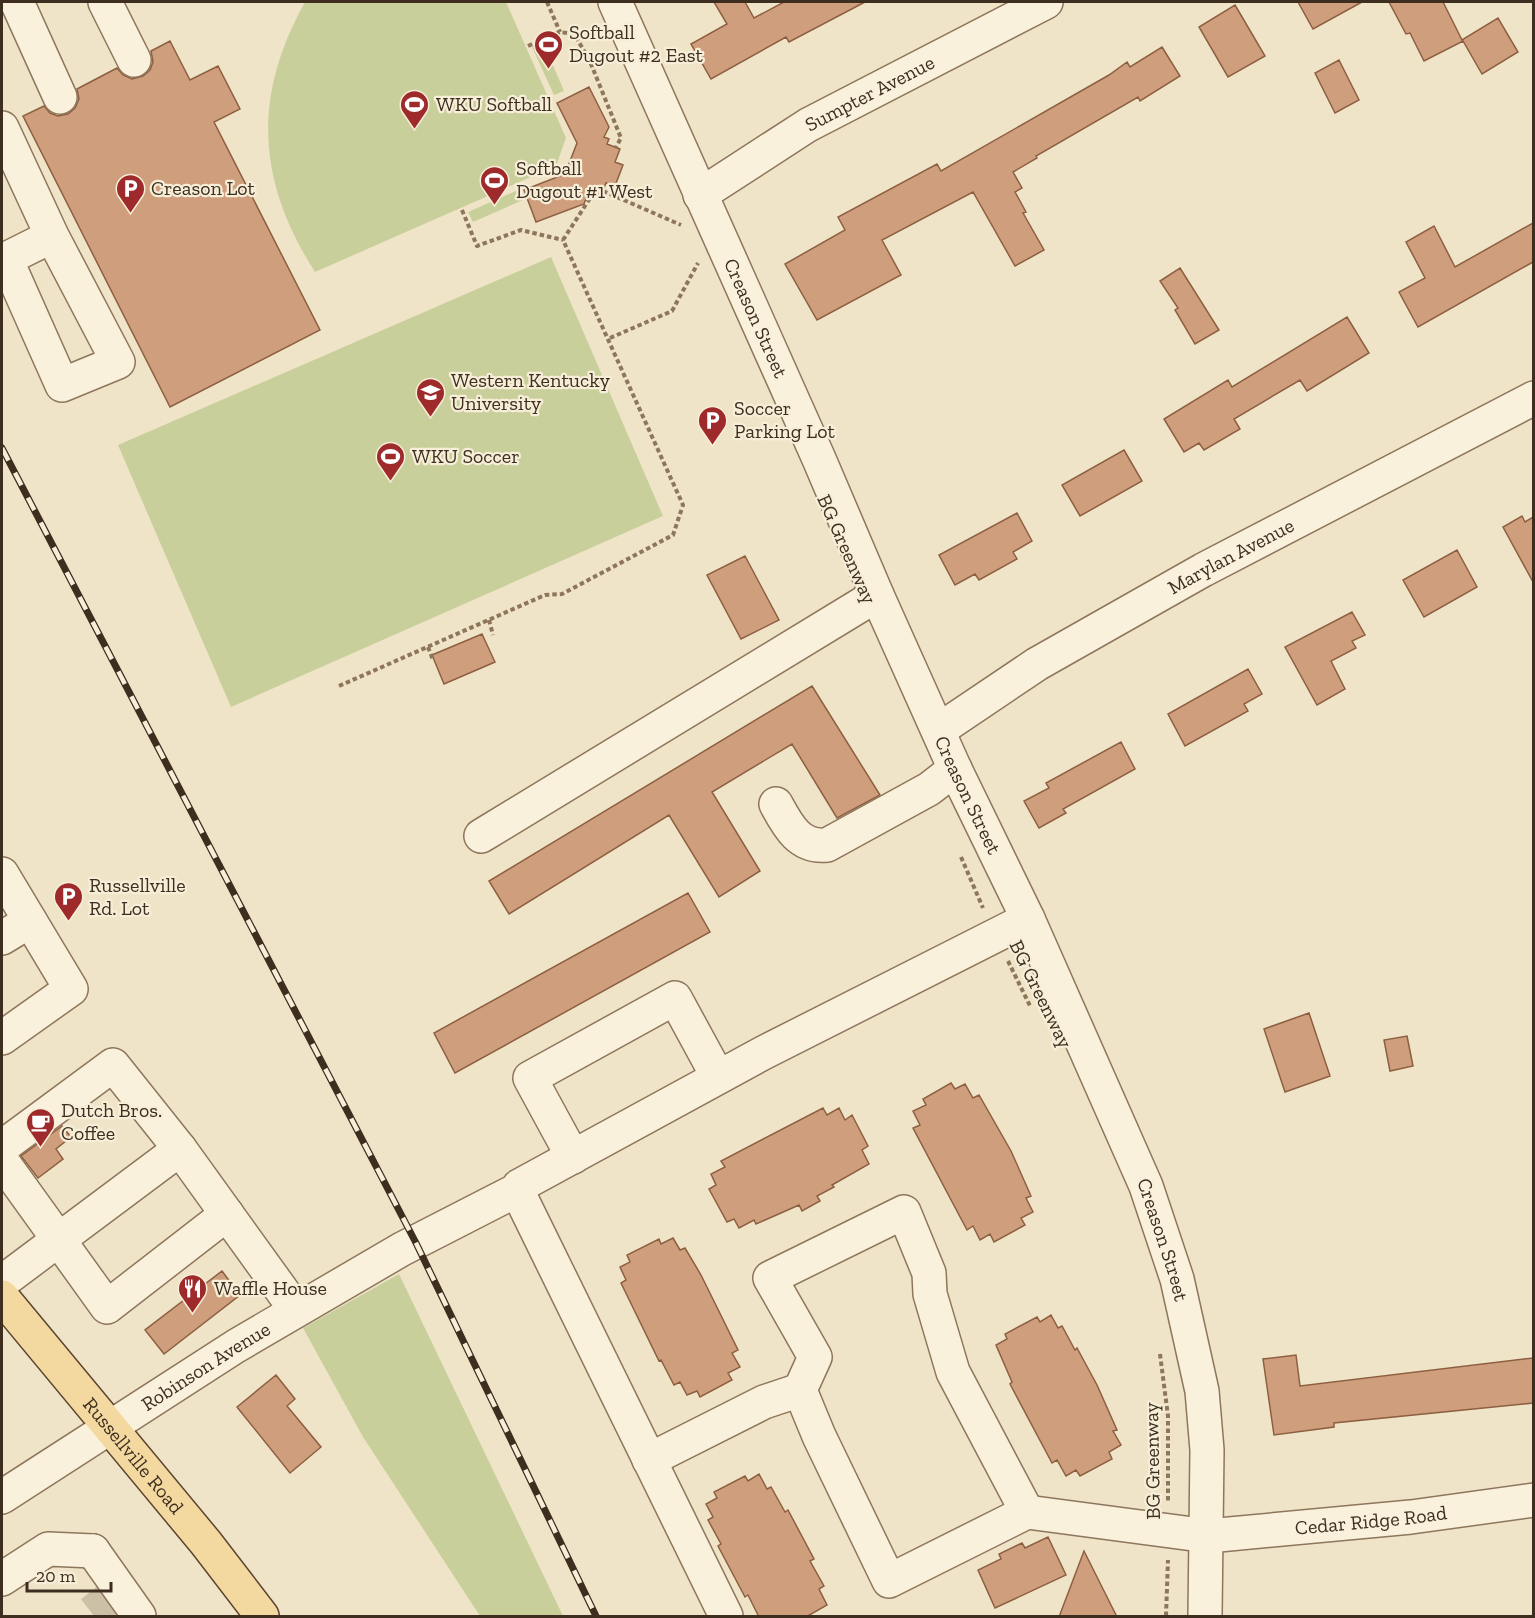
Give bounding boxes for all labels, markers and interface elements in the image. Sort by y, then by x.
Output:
place label: Softball Dugout #2 East [569,20,704,67]
sports icon: Softball Dugout #2 East [532,28,564,70]
street label: Sumpter Avenue [801,50,938,137]
sports icon: WKU Softball [399,88,431,130]
place label: WKU Softball [436,92,552,116]
place label: Softball Dugout #1 West [516,156,653,203]
sports icon: Softball Dugout #1 West [479,164,511,206]
parking icon: Creason Lot [114,172,146,214]
place label: Creason Lot [151,176,256,200]
street label: Creason Street [719,255,793,382]
place label: Western Kentucky University [451,368,611,415]
school or university icon: Western Kentucky University [414,376,446,418]
place label: Soccer Parking Lot [734,396,835,443]
parking icon: Soccer Parking Lot [697,404,729,446]
sports icon: WKU Soccer [375,440,407,482]
place label: WKU Soccer [412,444,520,468]
street label: BG Greenway [812,491,882,608]
street label: Marylan Avenue [1164,513,1298,599]
street label: Creason Street [930,732,1007,858]
place label: Russellville Rd. Lot [89,873,186,920]
parking icon: Russellville Rd. Lot [52,880,84,922]
street label: BG Greenway [1004,936,1078,1053]
place label: Dutch Bros. Coffee [61,1098,162,1145]
cafe icon: Dutch Bros. Coffee [24,1106,56,1148]
street label: Creason Street [1132,1174,1194,1304]
restaurant icon: Waffle House [177,1272,209,1314]
place label: Waffle House [214,1276,327,1300]
street label: Robinson Avenue [137,1317,274,1416]
street label: Russellville Road [78,1392,189,1519]
street label: BG Greenway [1139,1401,1165,1520]
street label: Cedar Ridge Road [1294,1500,1448,1540]
scale bar [27,1555,111,1593]
text: 20 m [36,1565,76,1587]

